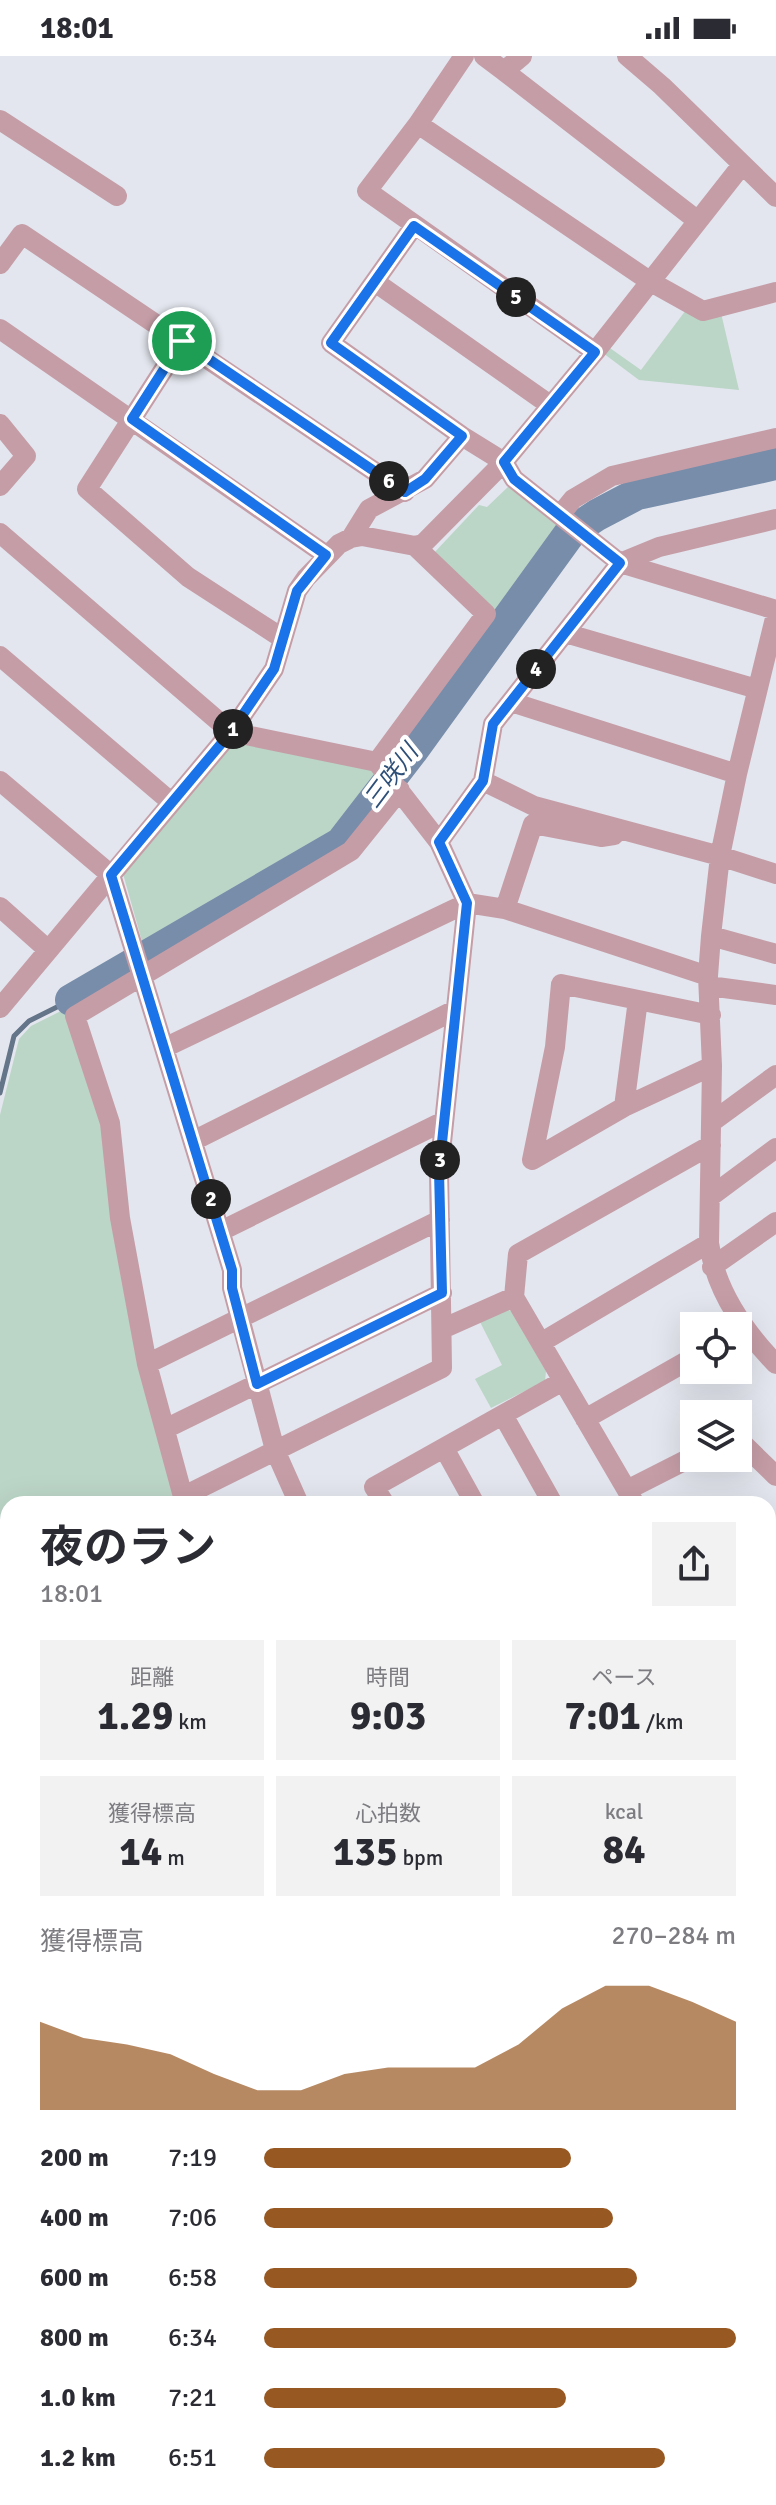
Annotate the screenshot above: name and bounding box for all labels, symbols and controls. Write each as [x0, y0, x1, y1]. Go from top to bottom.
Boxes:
text: 18:01 [40, 10, 114, 47]
pin: 5 [496, 277, 536, 317]
text: 5 [510, 283, 522, 310]
pin [148, 307, 216, 375]
icon: arrive [160, 319, 204, 363]
pin: 6 [369, 461, 409, 501]
text: 6 [383, 467, 395, 494]
pin: 4 [516, 649, 556, 689]
text: 4 [530, 655, 542, 682]
pin: 1 [213, 709, 253, 749]
text: 1 [227, 715, 239, 742]
water label: 三咲川 [357, 736, 426, 814]
pin: 3 [420, 1140, 460, 1180]
text: 3 [434, 1146, 446, 1173]
pin: 2 [191, 1179, 231, 1219]
text: 2 [205, 1185, 217, 1212]
map controls [680, 1312, 752, 1472]
button: locate [680, 1312, 752, 1384]
button: layers [680, 1400, 752, 1472]
text: 夜のラン [40, 1521, 216, 1575]
button: share [652, 1522, 736, 1606]
text: 18:01 [40, 1578, 103, 1610]
text: 距離 [130, 1664, 174, 1691]
text: 時間 [366, 1664, 410, 1691]
text: ペース [592, 1664, 656, 1691]
text: 1.29 [97, 1691, 173, 1741]
text: 9:03 [350, 1691, 426, 1741]
text: 7:01 [564, 1691, 641, 1741]
text: km [173, 1708, 207, 1735]
text: /km [641, 1708, 684, 1735]
text: kcal [605, 1798, 643, 1825]
text: 獲得標高 [108, 1800, 196, 1827]
text: 心拍数 [355, 1800, 421, 1827]
text: 84 [602, 1825, 646, 1875]
text: 14 [119, 1827, 162, 1877]
text: 135 [333, 1827, 398, 1877]
text: m [162, 1844, 185, 1871]
text: bpm [398, 1844, 443, 1871]
text: 270–284 m [612, 1920, 736, 1952]
text: 獲得標高 [40, 1926, 144, 1958]
text: 200 m [40, 2142, 109, 2174]
text: 7:19 [168, 2142, 217, 2174]
text: 400 m [40, 2202, 109, 2234]
text: 7:06 [168, 2202, 217, 2234]
text: 600 m [40, 2262, 109, 2294]
text: 6:58 [168, 2262, 217, 2294]
text: 800 m [40, 2322, 109, 2354]
text: 6:34 [168, 2322, 217, 2354]
text: 1.0 km [40, 2382, 116, 2414]
text: 7:21 [168, 2382, 217, 2414]
text: 1.2 km [40, 2442, 116, 2474]
text: 6:51 [168, 2442, 217, 2474]

